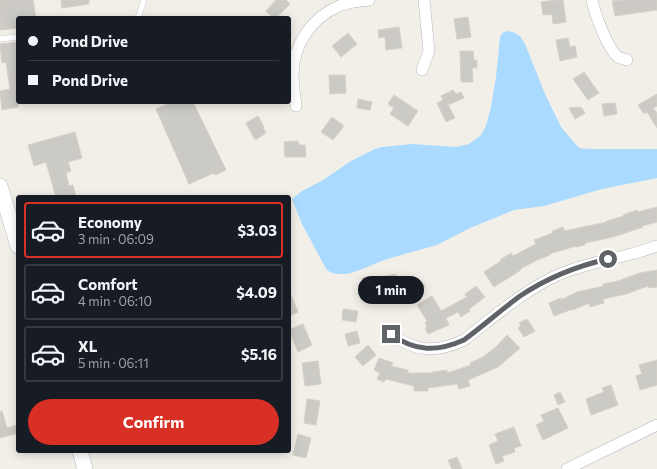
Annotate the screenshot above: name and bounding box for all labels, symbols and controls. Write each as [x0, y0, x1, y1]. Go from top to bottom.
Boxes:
text: Pond Drive [52, 32, 128, 50]
text: Pond Drive [52, 71, 128, 89]
icon: car [30, 212, 66, 248]
text: Economy [78, 213, 142, 231]
text: $3.03 [237, 221, 277, 239]
text: 3 min · 06:09 [78, 231, 154, 247]
route start [599, 250, 617, 268]
icon: car [30, 274, 66, 310]
text: Comfort [78, 275, 138, 293]
callout: 1 min [358, 276, 424, 304]
text: 1 min [376, 282, 406, 298]
text: $4.09 [236, 283, 277, 301]
text: 4 min · 06:10 [78, 293, 152, 309]
route end [382, 325, 400, 343]
icon: car [30, 336, 66, 372]
text: XL [78, 337, 97, 355]
text: $5.16 [241, 345, 277, 363]
text: 5 min · 06:11 [78, 355, 149, 371]
button: Confirm [28, 399, 279, 445]

